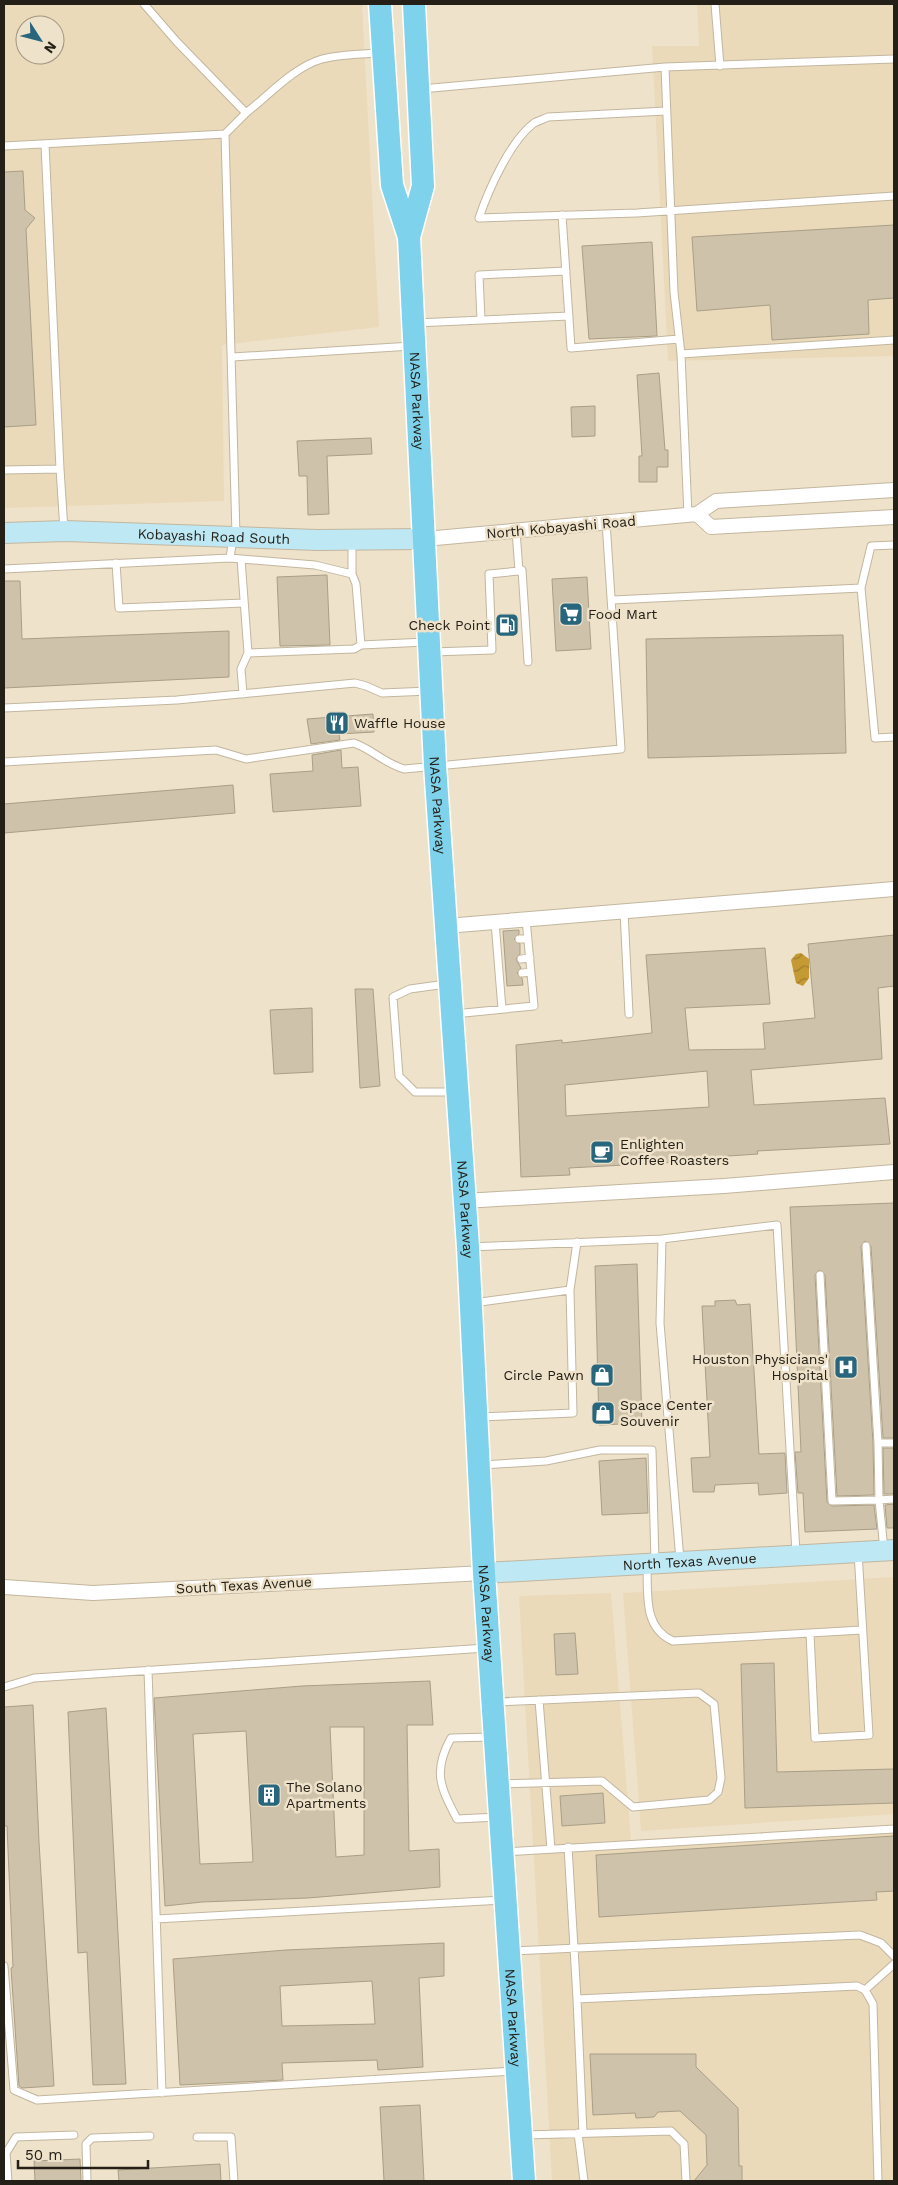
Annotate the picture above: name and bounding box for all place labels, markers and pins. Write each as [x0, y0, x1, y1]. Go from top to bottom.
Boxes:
supermarket icon: Food Mart [558, 601, 584, 627]
place label: Food Mart [588, 606, 657, 622]
fuel station icon: Check Point [494, 612, 520, 638]
place label: Check Point [408, 617, 490, 633]
restaurant icon: Waffle House [324, 710, 350, 736]
place label: Waffle House [354, 715, 446, 731]
place label: Enlighten Coffee Roasters [620, 1136, 729, 1168]
cafe icon: Enlighten Coffee Roasters [589, 1139, 615, 1165]
place label: Houston Physicians' Hospital [692, 1351, 829, 1383]
hospital icon: Houston Physicians' Hospital [833, 1354, 859, 1380]
shop icon: Circle Pawn [589, 1362, 615, 1388]
place label: Circle Pawn [504, 1367, 584, 1383]
place label: Space Center Souvenir [620, 1397, 712, 1429]
shop icon: Space Center Souvenir [590, 1400, 616, 1426]
place label: The Solano Apartments [286, 1779, 366, 1811]
building icon: The Solano Apartments [256, 1782, 282, 1808]

